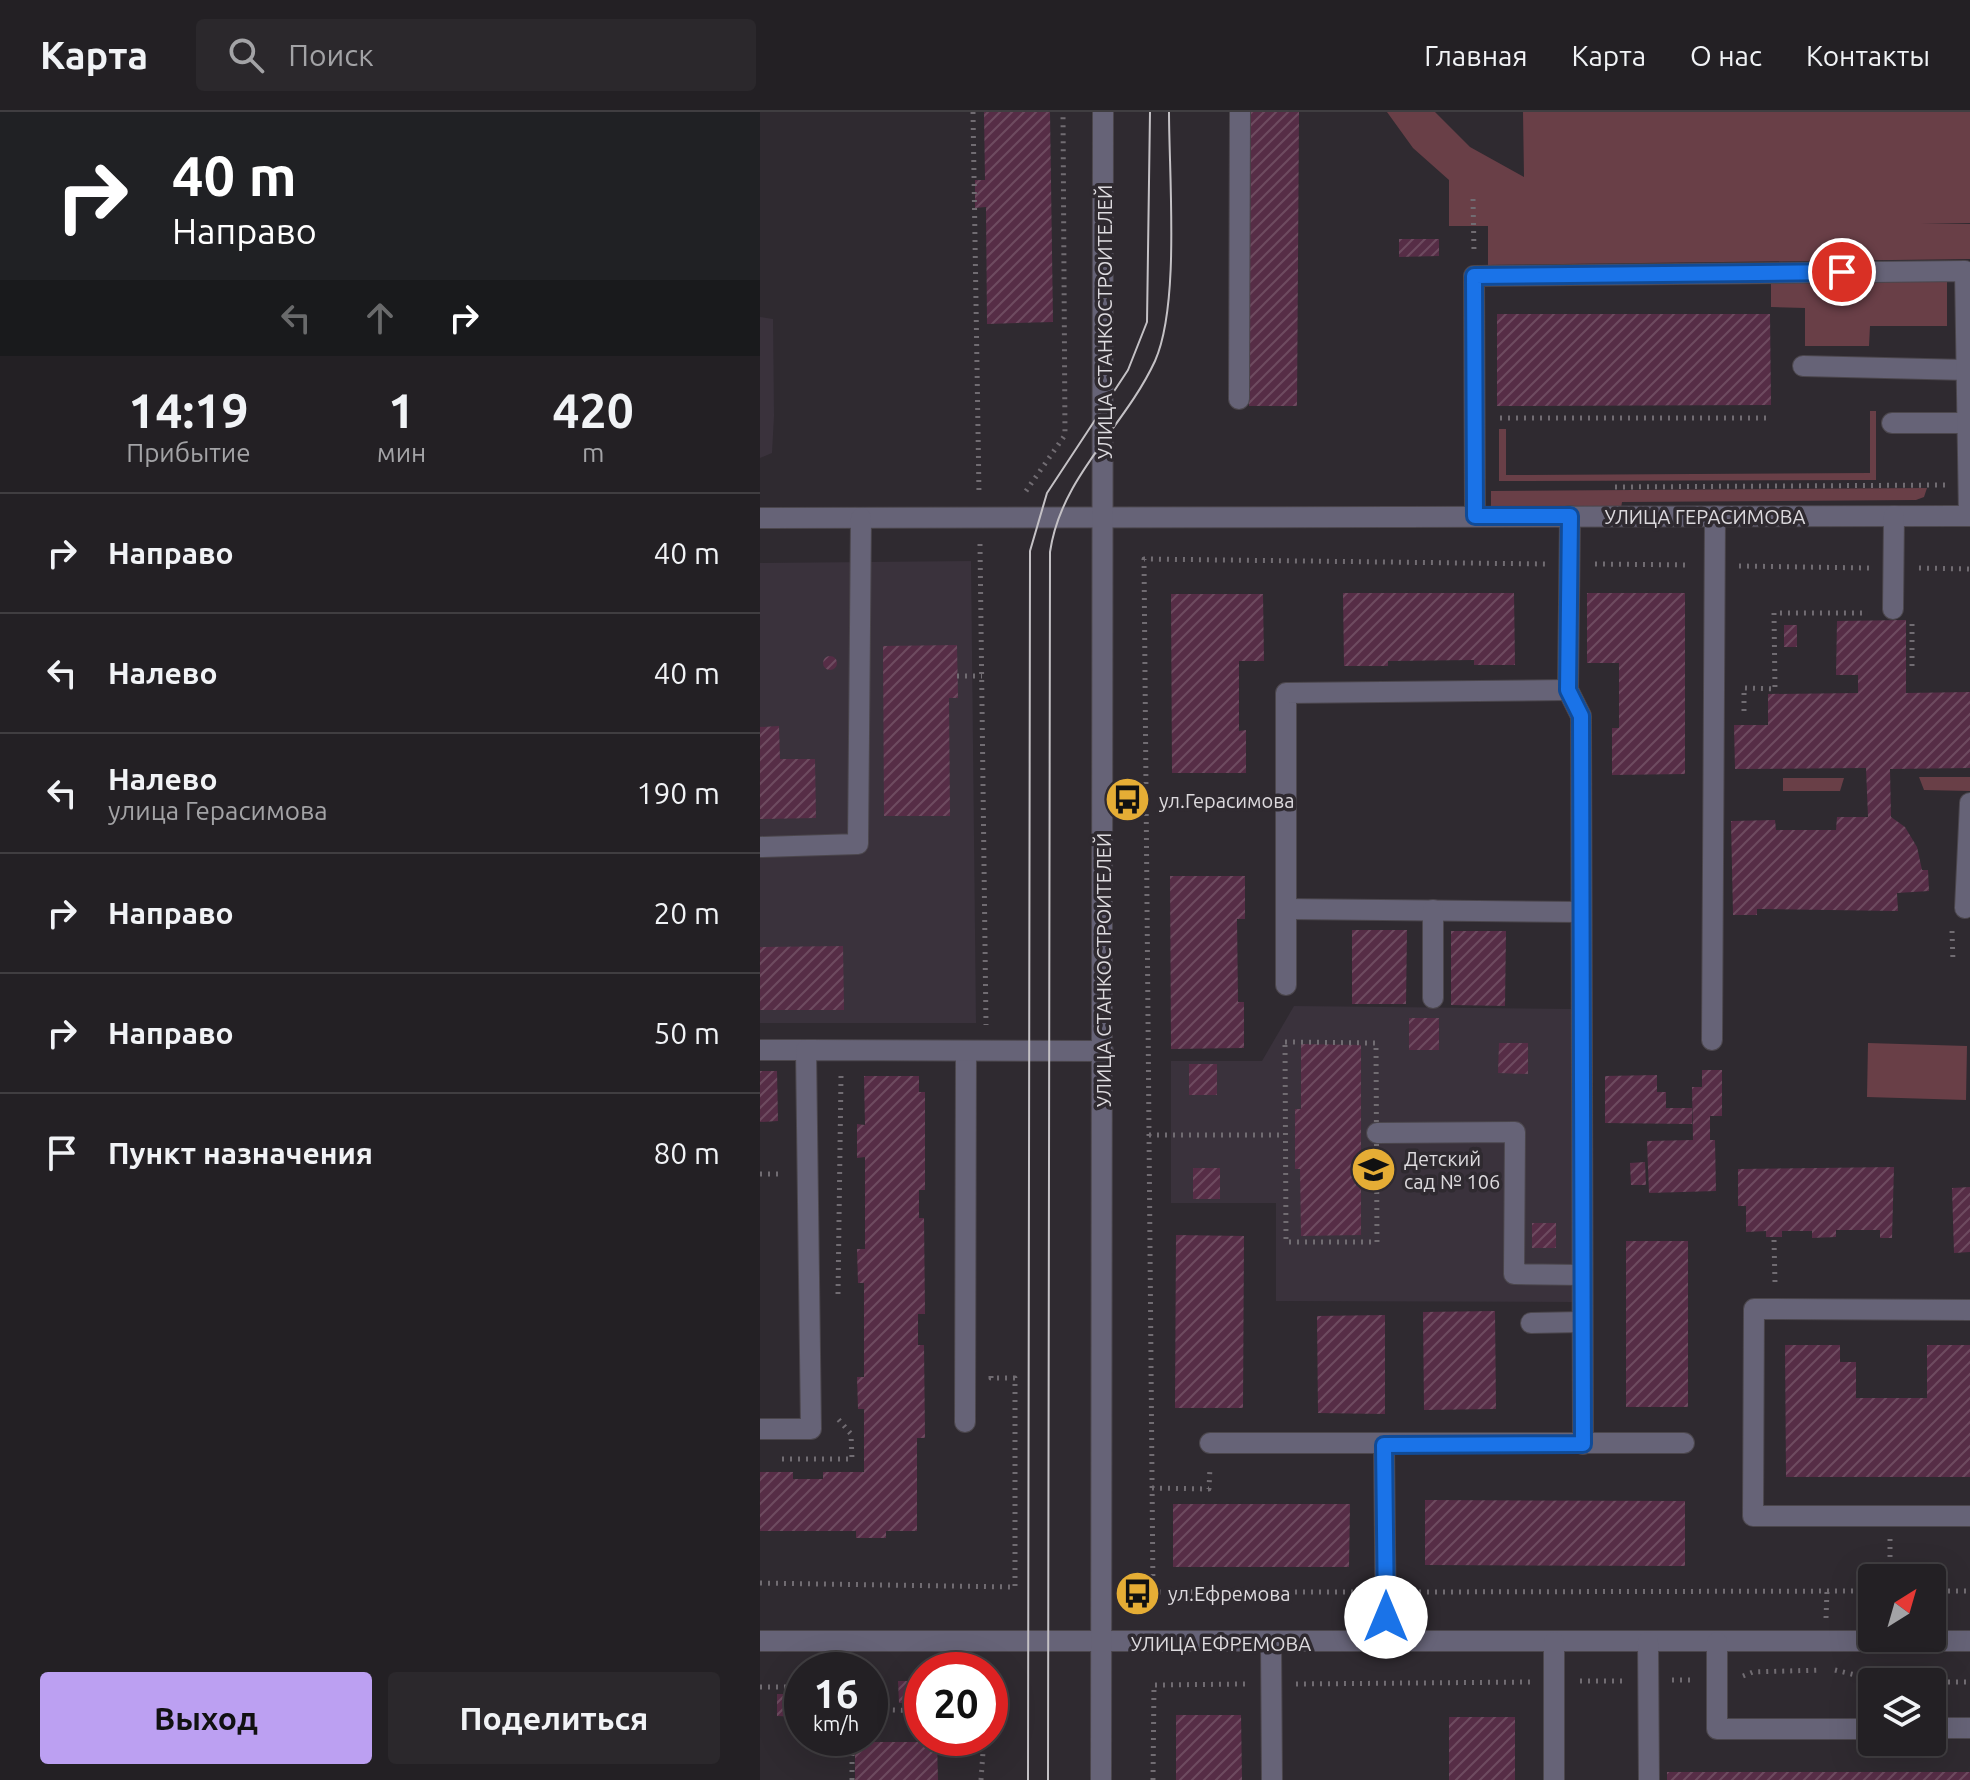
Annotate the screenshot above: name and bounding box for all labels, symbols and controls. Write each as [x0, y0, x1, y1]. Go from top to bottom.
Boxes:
search box [196, 19, 756, 91]
icon: search [224, 33, 268, 77]
text: Карта [40, 34, 148, 76]
text: Поиск [288, 38, 374, 72]
text: Главная [1424, 40, 1527, 71]
text: Карта [1571, 40, 1646, 71]
text: О нас [1690, 40, 1762, 71]
text: Контакты [1806, 40, 1930, 71]
icon: right [40, 144, 144, 248]
text: 40 m [172, 144, 297, 207]
street label: УЛИЦА СТАНКОСТРОИТЕЛЕЙ [1093, 185, 1116, 459]
text: Направо [172, 210, 317, 251]
pin [1808, 238, 1876, 306]
icon: arrive [1820, 250, 1864, 294]
icon: left [274, 296, 318, 340]
icon: ahead [358, 296, 402, 340]
icon: right [442, 296, 486, 340]
text: 14:19 [128, 383, 248, 437]
text: 1 [388, 383, 415, 437]
text: 420 [553, 383, 634, 437]
text: Прибытие [126, 438, 251, 467]
text: мин [377, 438, 426, 467]
text: m [582, 438, 604, 467]
street label: УЛИЦА ГЕРАСИМОВА [1605, 505, 1805, 528]
icon: right [40, 531, 84, 575]
text: Направо [108, 536, 234, 570]
text: 40 m [653, 536, 720, 570]
icon: left [40, 651, 84, 695]
text: Налево [108, 656, 218, 690]
text: 40 m [653, 656, 720, 690]
text: Налево [108, 762, 218, 796]
icon: left [40, 771, 84, 815]
text: 190 m [636, 776, 720, 810]
bus stop icon: ул.Герасимова [1104, 776, 1152, 824]
place label: ул.Герасимова [1159, 789, 1295, 812]
text: улица Герасимова [108, 796, 328, 825]
street label: УЛИЦА СТАНКОСТРОИТЕЛЕЙ [1092, 833, 1115, 1107]
icon: right [40, 891, 84, 935]
text: Направо [108, 896, 234, 930]
text: 20 m [653, 896, 720, 930]
icon: right [40, 1011, 84, 1055]
text: Направо [108, 1016, 234, 1050]
text: 50 m [653, 1016, 720, 1050]
icon: arrive [40, 1131, 84, 1175]
text: Пункт назначения [108, 1136, 373, 1170]
text: 80 m [653, 1136, 720, 1170]
school or university icon: Детский сад № 106 [1349, 1145, 1397, 1193]
place label: Детский сад № 106 [1404, 1147, 1500, 1193]
north arrow [1858, 1564, 1946, 1652]
map controls [1858, 1564, 1946, 1756]
bus stop icon: ул.Ефремова [1113, 1569, 1161, 1617]
position arrow [1344, 1575, 1428, 1659]
place label: ул.Ефремова [1168, 1582, 1290, 1605]
street label: УЛИЦА ЕФРЕМОВА [1131, 1632, 1311, 1655]
speed limit sign: 20 [904, 1652, 1008, 1756]
button: layers [1858, 1668, 1946, 1756]
text: 16 [813, 1671, 859, 1716]
button: Выход [40, 1672, 372, 1764]
button: Поделиться [388, 1672, 720, 1764]
text: km/h [813, 1712, 859, 1735]

